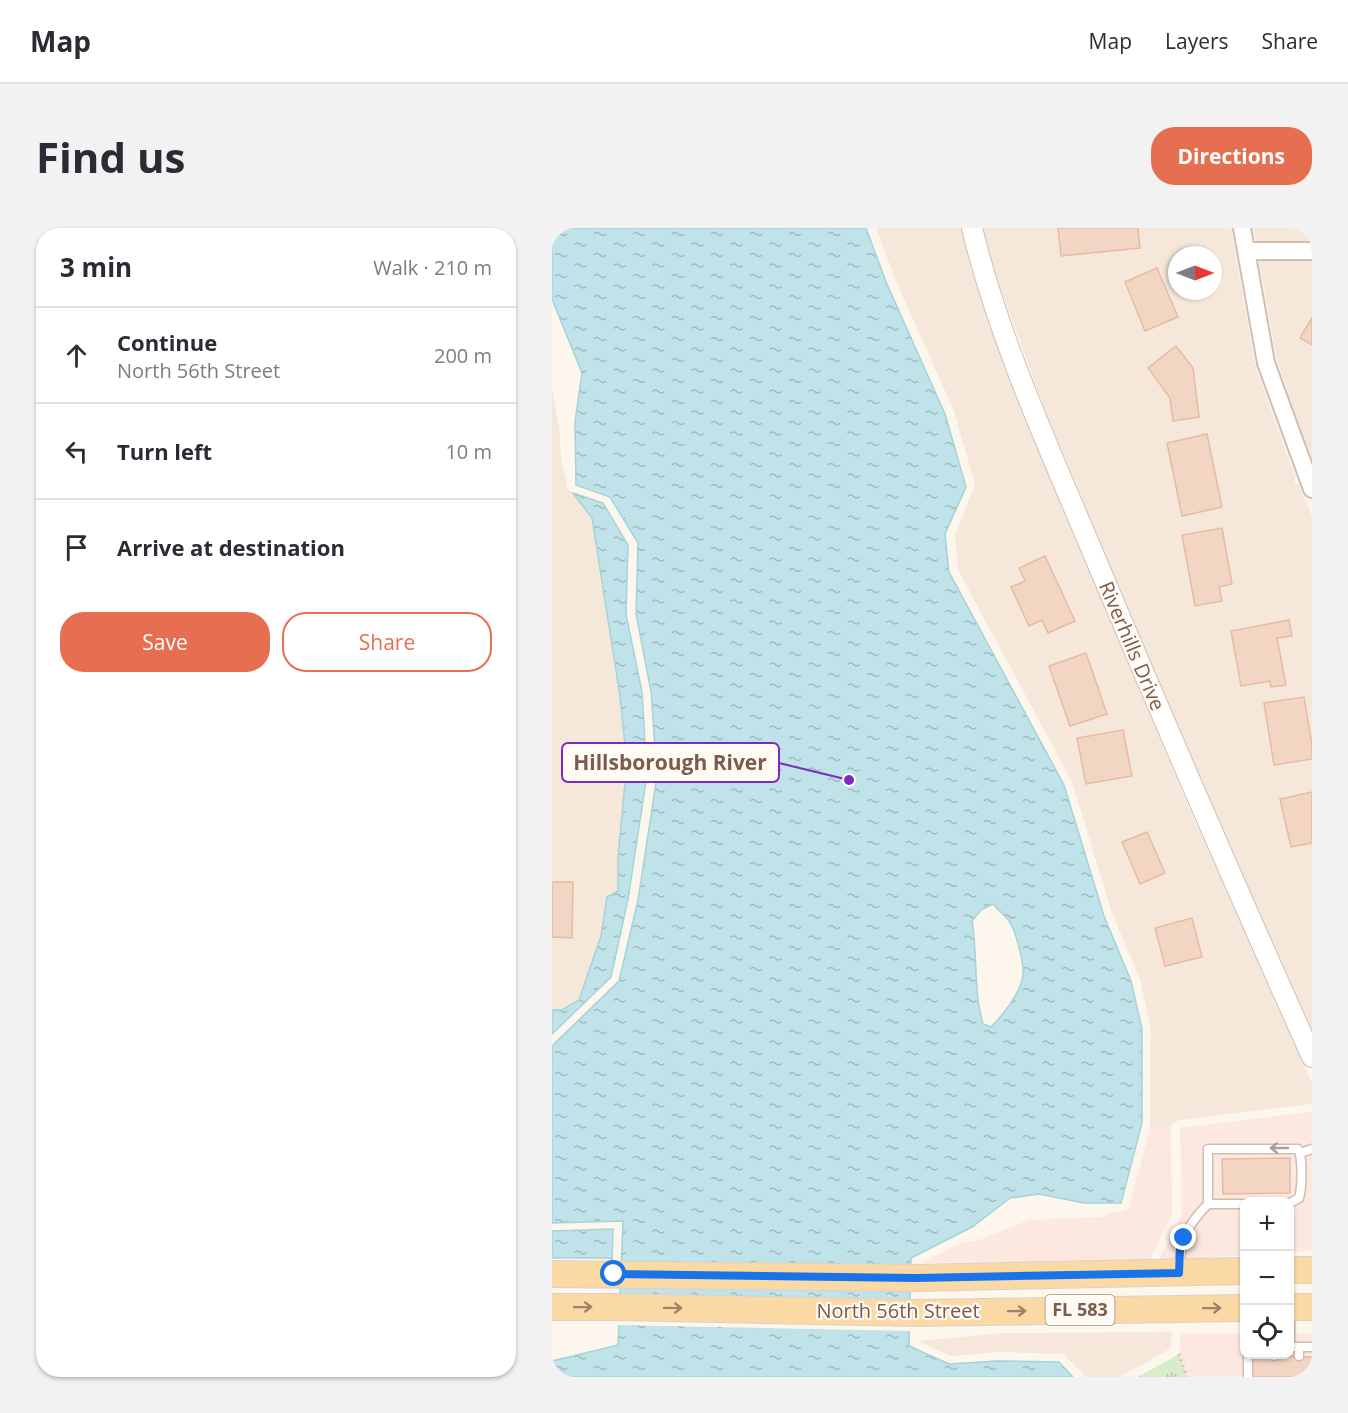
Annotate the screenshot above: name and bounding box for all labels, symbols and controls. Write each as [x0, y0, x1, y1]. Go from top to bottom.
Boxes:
text: Map [30, 22, 91, 60]
text: Map [1089, 27, 1132, 55]
text: Layers [1165, 27, 1229, 55]
text: Share [1262, 27, 1318, 55]
button: Directions [1151, 127, 1312, 185]
text: Find us [36, 128, 185, 185]
north arrow [1168, 246, 1222, 300]
text: 3 min [60, 249, 132, 285]
text: Walk · 210 m [373, 254, 492, 281]
text: Continue [117, 327, 217, 357]
icon: ahead [60, 339, 93, 372]
text: 200 m [434, 342, 492, 369]
text: North 56th Street [117, 357, 280, 384]
icon: left [60, 435, 93, 468]
text: Turn left [117, 436, 212, 466]
text: 10 m [445, 438, 492, 465]
icon: arrive [60, 531, 93, 564]
text: Arrive at destination [117, 532, 345, 562]
street label: Riverhills Drive [1093, 577, 1172, 715]
button: Save [60, 612, 270, 672]
button: Share [282, 612, 492, 672]
callout: Hillsborough River [562, 743, 779, 782]
text: Hillsborough River [573, 748, 767, 776]
one-way arrow [1270, 1142, 1290, 1154]
map controls [1240, 1197, 1294, 1359]
button: + [1240, 1197, 1294, 1251]
route end [1170, 1224, 1196, 1250]
button: − [1240, 1251, 1294, 1305]
route start [600, 1260, 626, 1286]
road number: FL 583 [1046, 1295, 1114, 1325]
street label: North 56th Street [816, 1297, 980, 1324]
one-way arrow [573, 1301, 593, 1313]
one-way arrow [663, 1302, 683, 1314]
one-way arrow [1201, 1303, 1221, 1314]
button: locate [1240, 1305, 1294, 1359]
one-way arrow [1006, 1306, 1026, 1317]

